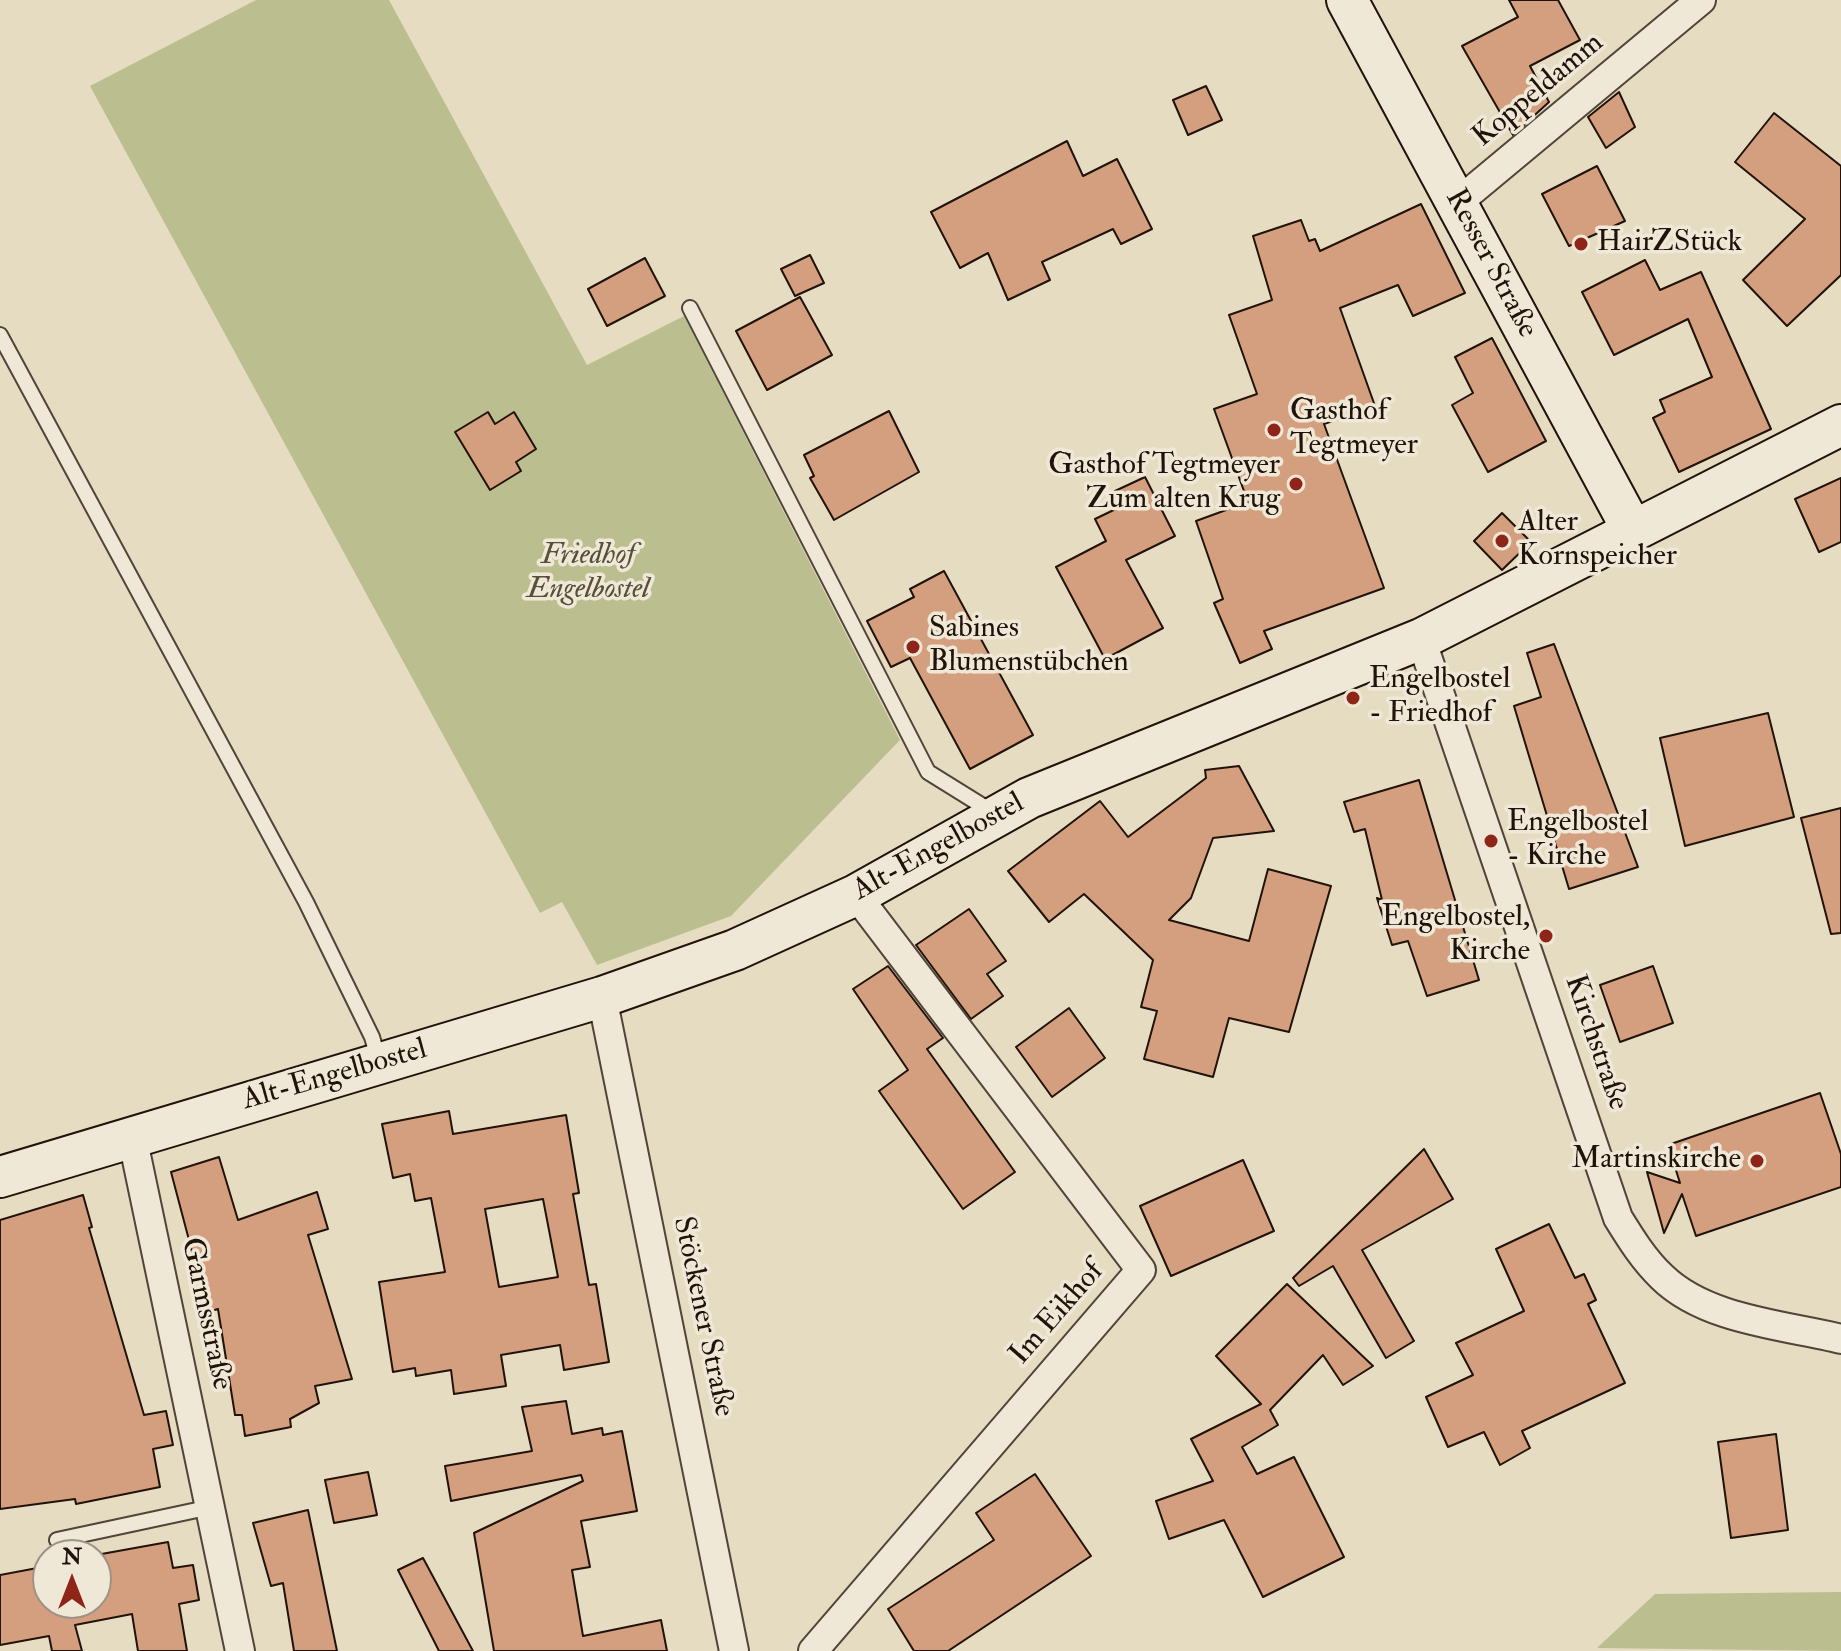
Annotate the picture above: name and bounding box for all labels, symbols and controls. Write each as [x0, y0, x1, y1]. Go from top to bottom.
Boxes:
street label: Koppeldamm [1467, 26, 1611, 156]
street label: Resser Straße [1436, 184, 1544, 344]
place label: HairZStück [1597, 226, 1742, 262]
marker: HairZStück [1572, 235, 1590, 253]
place label: Gasthof Tegtmeyer [1290, 395, 1418, 466]
marker: Gasthof Tegtmeyer [1265, 421, 1283, 439]
place label: Gasthof Tegtmeyer Zum alten Krug [1048, 449, 1280, 520]
marker: Gasthof Tegtmeyer Zum alten Krug [1287, 475, 1305, 493]
place label: Alter Kornspeicher [1518, 506, 1677, 576]
marker: Alter Kornspeicher [1493, 532, 1511, 550]
park label: Friedhof Engelbostel [527, 539, 649, 610]
place label: Sabines Blumenstübchen [929, 612, 1129, 682]
marker: Sabines Blumenstübchen [904, 638, 922, 656]
place label: Engelbostel - Friedhof [1369, 663, 1510, 734]
marker: Engelbostel - Friedhof [1344, 689, 1362, 707]
street label: Alt-Engelbostel [847, 786, 1031, 910]
place label: Engelbostel - Kirche [1507, 806, 1648, 876]
marker: Engelbostel - Kirche [1482, 832, 1500, 850]
place label: Engelbostel, Kirche [1382, 901, 1530, 972]
marker: Engelbostel, Kirche [1537, 927, 1555, 945]
street label: Kirchstraße [1555, 971, 1635, 1115]
street label: Alt-Engelbostel [239, 1032, 431, 1120]
place label: Martinskirche [1571, 1143, 1741, 1179]
marker: Martinskirche [1748, 1152, 1766, 1170]
street label: Stöckener Straße [663, 1214, 741, 1420]
street label: Garmsstraße [171, 1235, 239, 1393]
street label: Im Eikhof [1003, 1255, 1113, 1373]
north arrow [32, 1539, 112, 1619]
text: N [62, 1543, 82, 1571]

